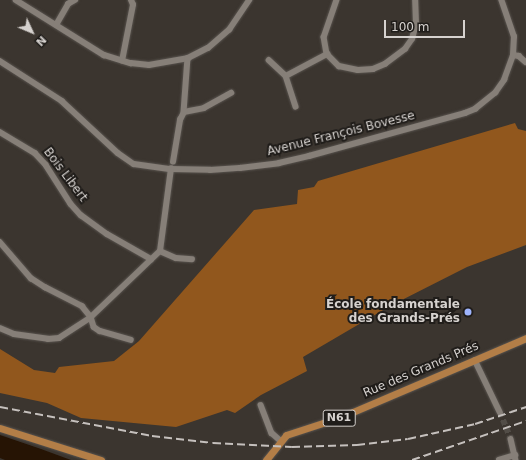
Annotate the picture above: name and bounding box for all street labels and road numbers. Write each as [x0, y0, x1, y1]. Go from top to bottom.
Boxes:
street label: Avenue François Bovesse [266, 109, 416, 159]
street label: Bois Libert [40, 145, 90, 205]
street label: Rue des Grands Prés [361, 339, 481, 401]
road number: N61 [322, 409, 356, 427]

